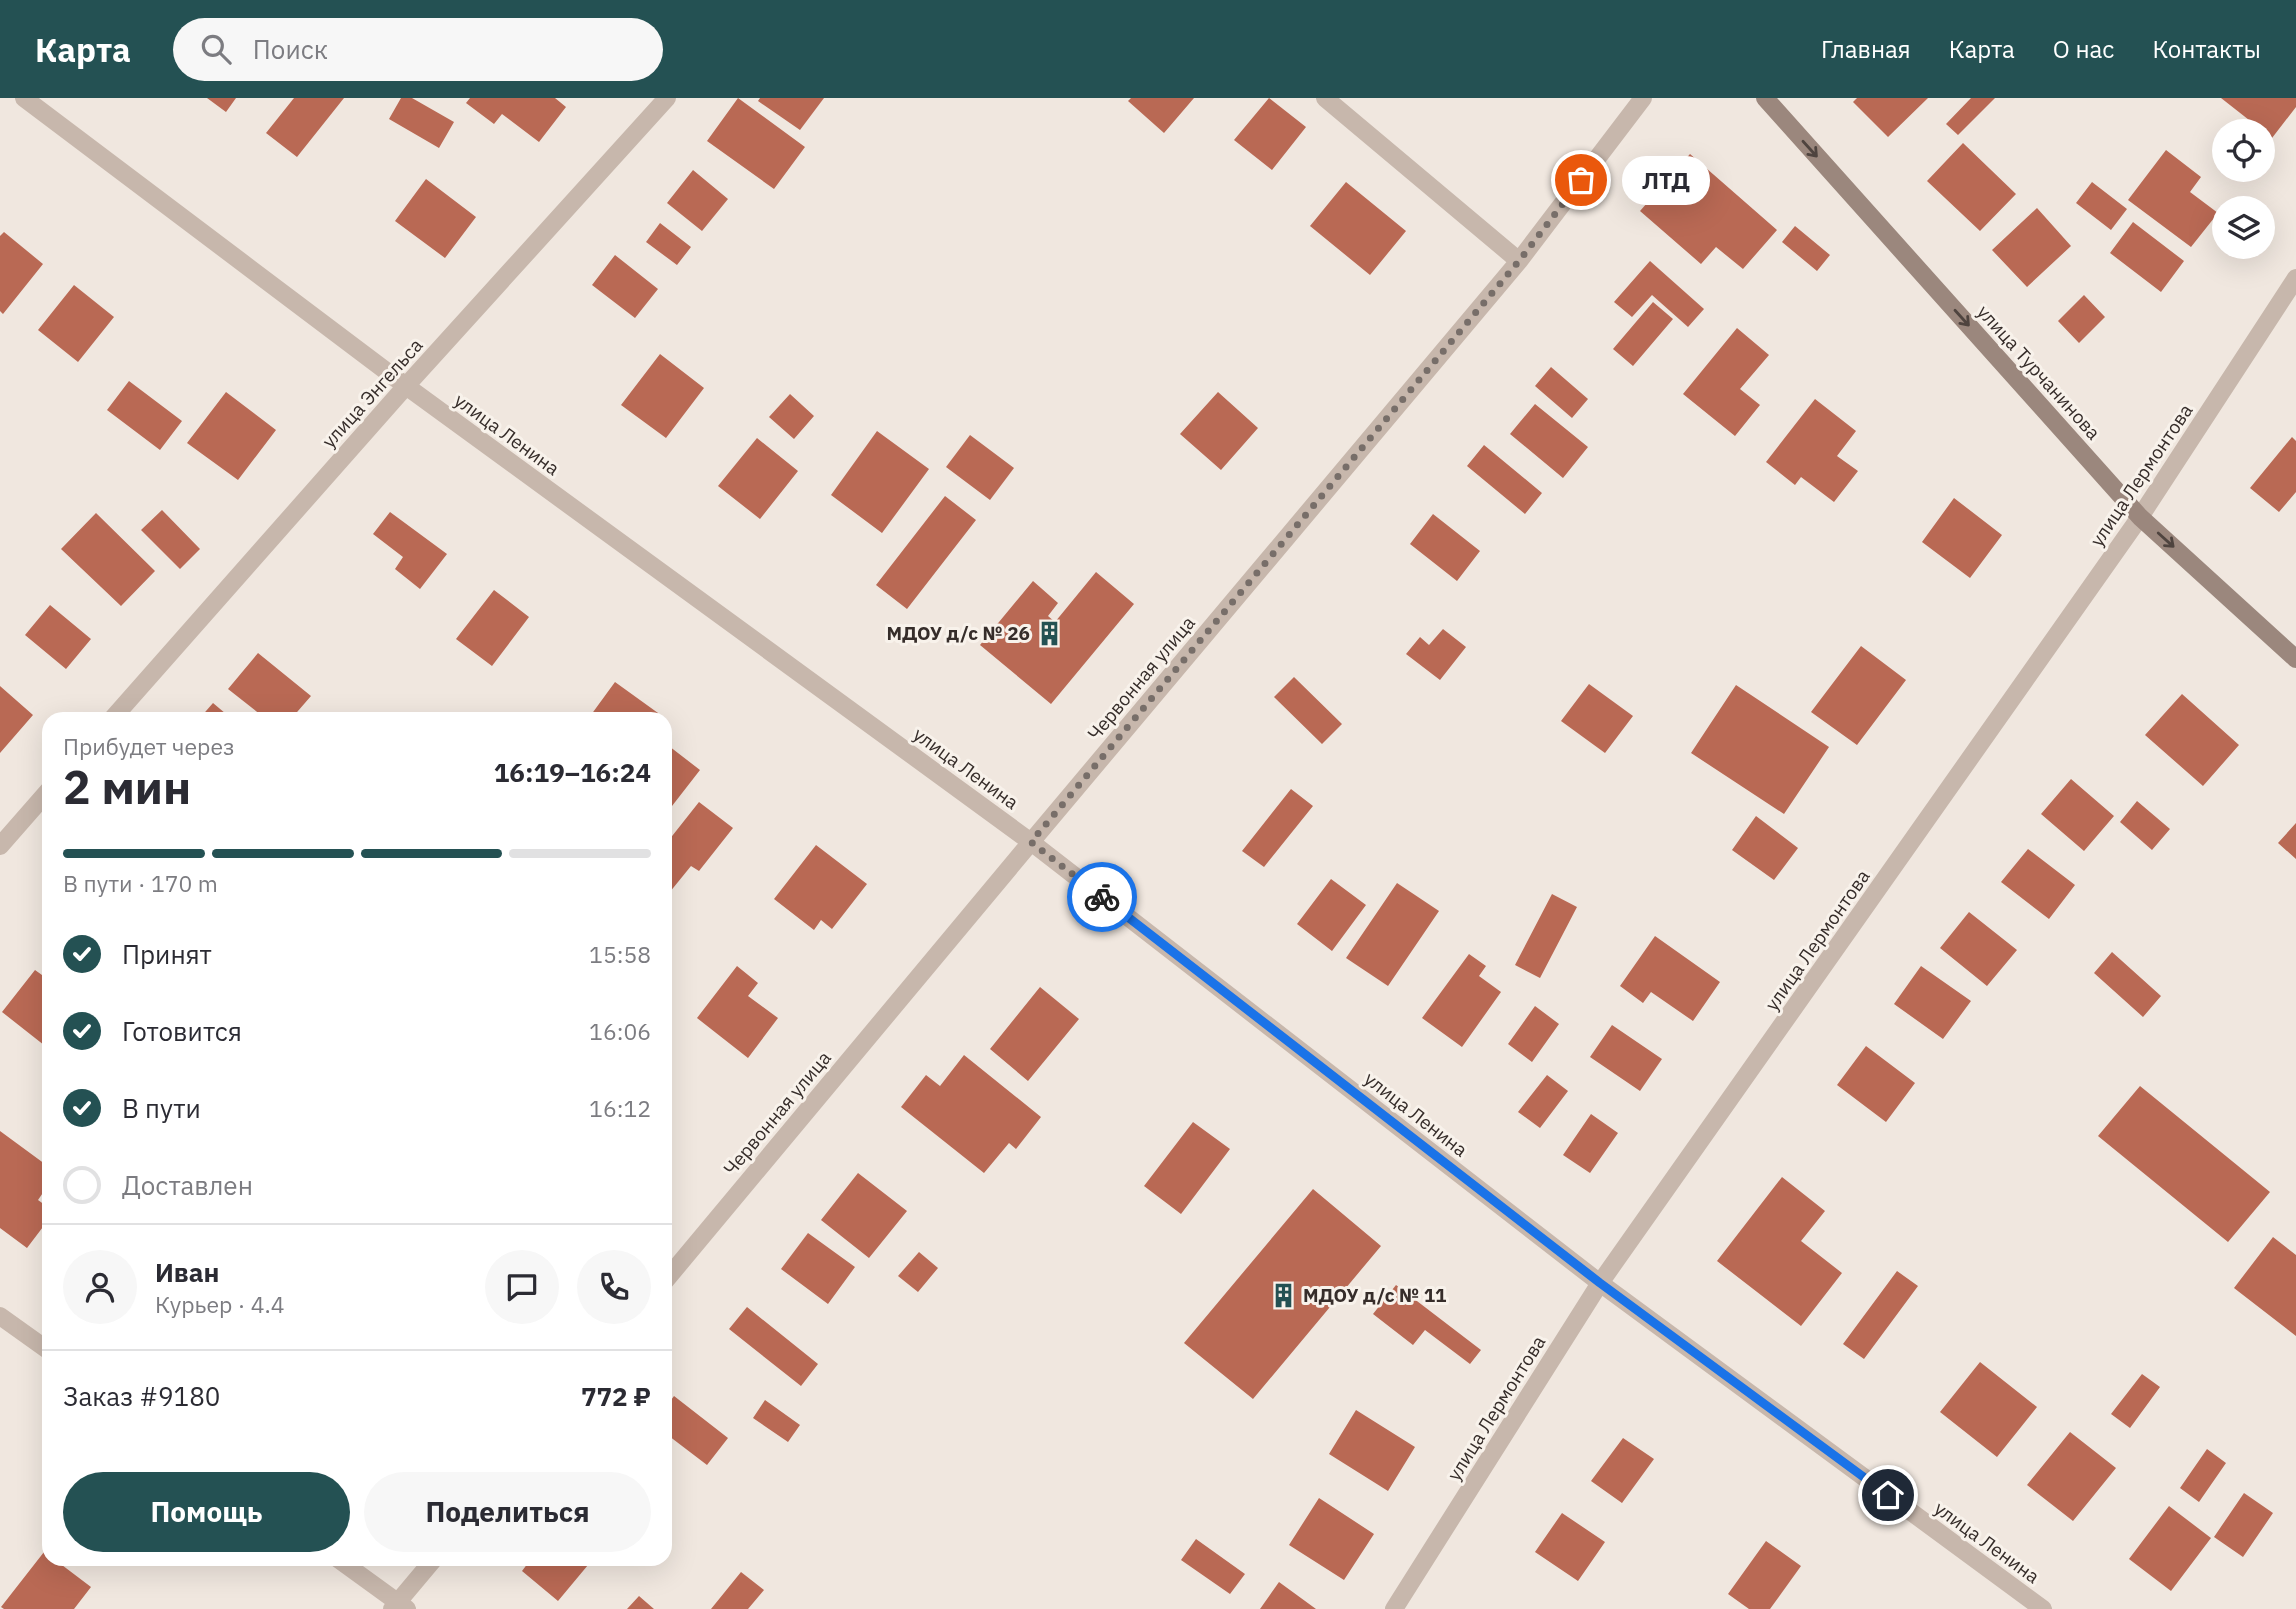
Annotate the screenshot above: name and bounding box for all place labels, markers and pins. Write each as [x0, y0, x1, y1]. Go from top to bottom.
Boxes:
pin [1551, 150, 1611, 210]
callout: ЛТД [1623, 155, 1710, 204]
building icon: МДОУ д/с № 26 [1036, 619, 1064, 647]
place label: МДОУ д/с № 26 [887, 621, 1030, 645]
building icon: МДОУ д/с № 11 [1269, 1281, 1297, 1309]
place label: МДОУ д/с № 11 [1303, 1283, 1447, 1307]
pin [1858, 1465, 1918, 1525]

